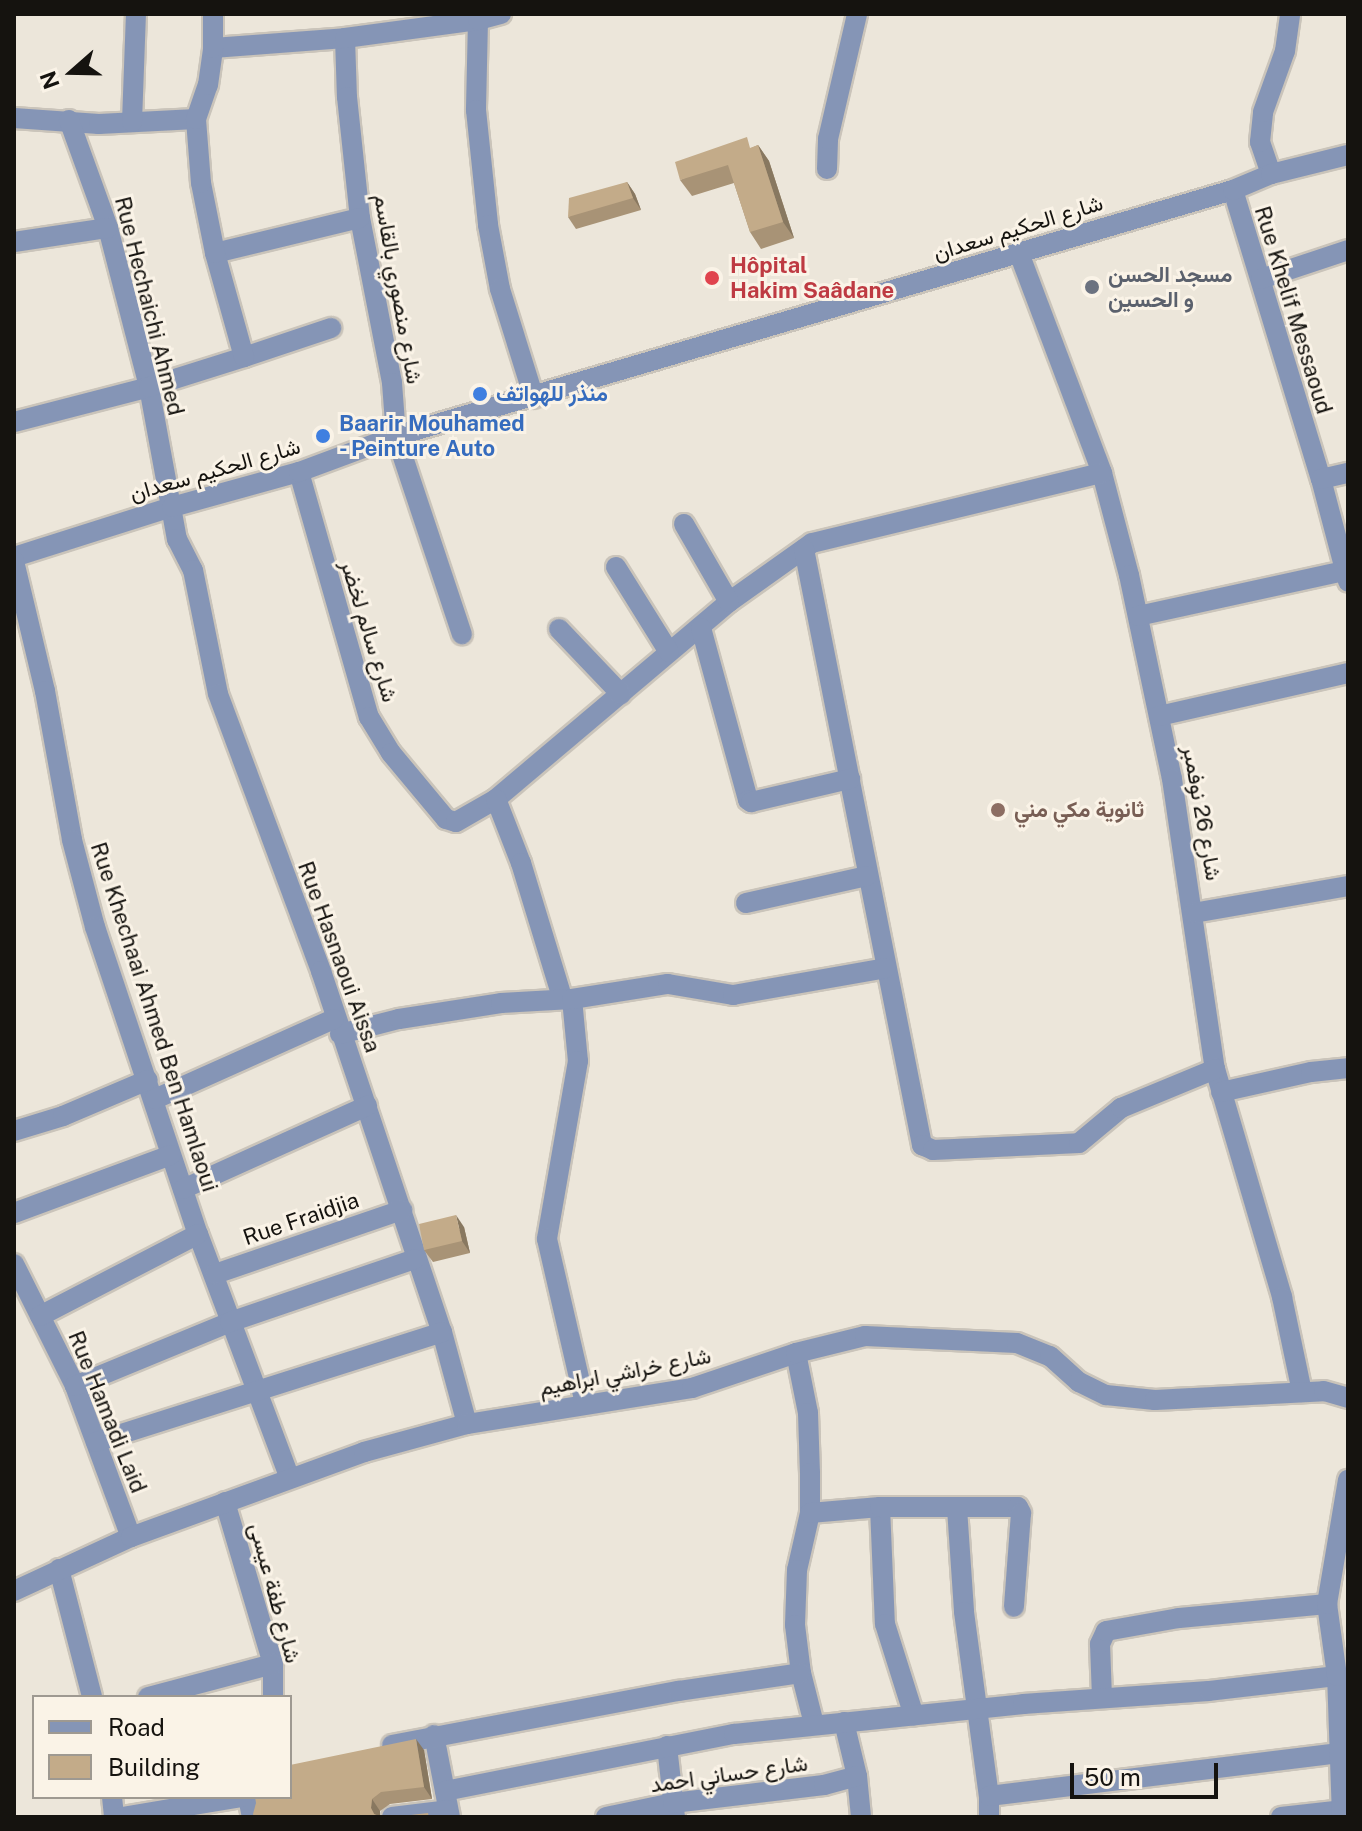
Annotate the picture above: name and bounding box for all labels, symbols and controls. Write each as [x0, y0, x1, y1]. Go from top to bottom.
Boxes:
north arrow [32, 32, 112, 112]
text: N [34, 68, 65, 93]
street label: شارع الحكيم سعدان [930, 190, 1106, 266]
street label: شارع منصوري بالقاسم [368, 192, 428, 386]
street label: Rue Hechaichi Ahmed [109, 194, 189, 418]
street label: Rue Khelif Messaoud [1249, 203, 1337, 417]
place label: Hôpital Hakim Saâdane [730, 252, 894, 304]
place label: مسجد الحسن و الحسين [1108, 261, 1232, 312]
marker: Hôpital Hakim Saâdane [701, 267, 723, 289]
marker: مسجد الحسن و الحسين [1083, 278, 1101, 296]
place label: منذر للهواتف [496, 381, 608, 407]
marker: منذر للهواتف [471, 385, 489, 403]
place label: Baarir Mouhamed - Peinture Auto [339, 410, 525, 462]
marker: Baarir Mouhamed - Peinture Auto [314, 427, 332, 445]
street label: شارع الحكيم سعدان [127, 433, 303, 507]
street label: شارع سالم لخضر [335, 557, 403, 705]
street label: شارع 26 نوفمبر [1177, 743, 1227, 883]
place label: ثانوية مكي مني [1014, 797, 1144, 823]
marker: ثانوية مكي مني [989, 801, 1007, 819]
street label: Rue Khechaai Ahmed Ben Hamlaoui [85, 839, 223, 1195]
street label: Rue Hasnaoui Aissa [292, 858, 386, 1056]
street label: Rue Fraidjia [240, 1187, 362, 1251]
street label: Rue Hamadi Laid [62, 1327, 152, 1497]
street label: شارع خراشي ابراهيم [537, 1342, 713, 1402]
street label: شارع طفة عيسى [244, 1520, 306, 1666]
legend [32, 1695, 292, 1799]
text: Road [108, 1713, 165, 1741]
scale bar [1074, 1747, 1222, 1797]
street label: شارع حساني احمد [649, 1750, 809, 1798]
text: Building [108, 1753, 200, 1781]
text: 50 m [1084, 1763, 1141, 1791]

